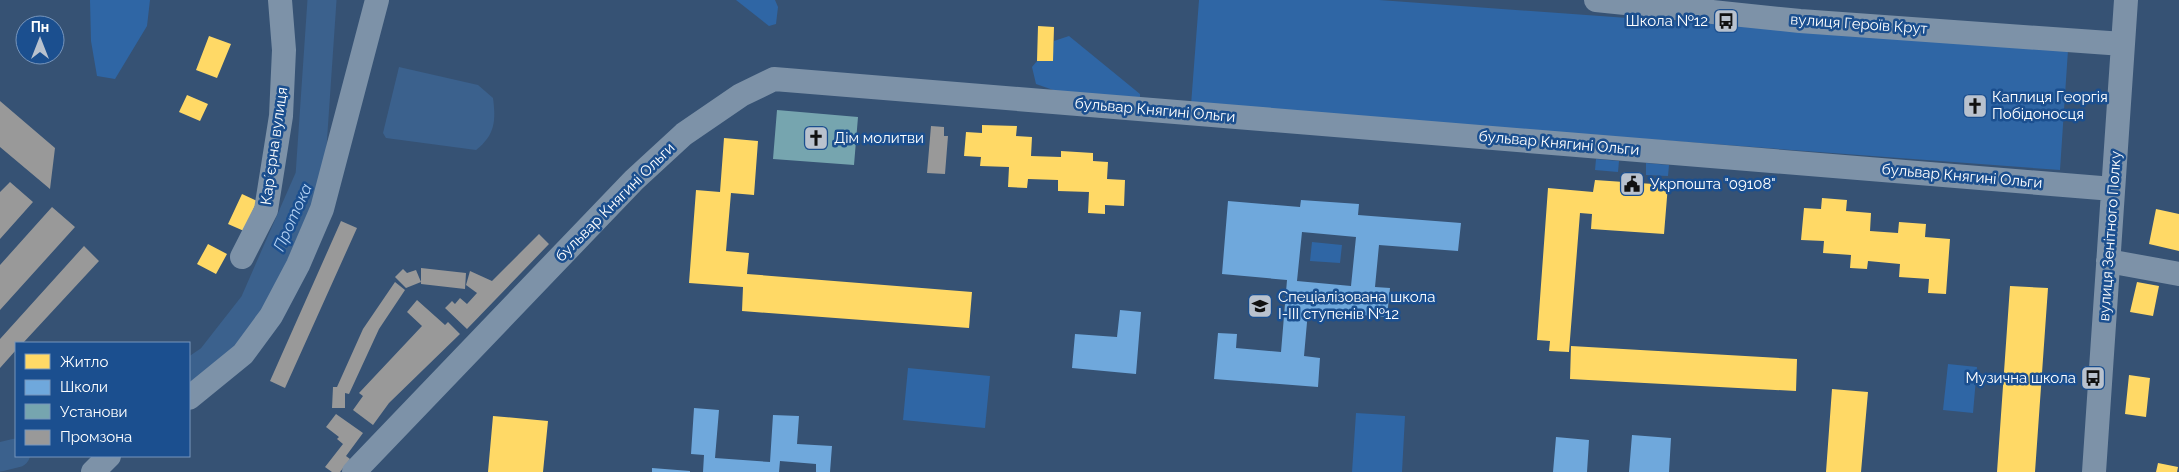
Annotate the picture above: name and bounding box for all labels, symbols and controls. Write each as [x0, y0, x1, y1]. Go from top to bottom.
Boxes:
bus stop icon: Школа №12 [1713, 8, 1739, 34]
street label: вулиця Героїв Крут [1790, 10, 1928, 38]
place label: Школа №12 [1626, 12, 1708, 30]
north arrow [15, 15, 65, 65]
text: Пн [31, 19, 49, 35]
street label: Карʼєрна вулиця [257, 86, 291, 206]
place label: Каплиця Георгія Побідоносця [1992, 88, 2108, 123]
church icon: Каплиця Георгія Побідоносця [1962, 93, 1988, 119]
street label: бульвар Княгині Ольги [1074, 94, 1236, 126]
church icon: Дім молитви [803, 125, 829, 151]
street label: бульвар Княгині Ольги [1478, 127, 1640, 159]
place label: Дім молитви [834, 129, 924, 147]
street label: бульвар Княгині Ольги [552, 139, 678, 265]
street label: вулиця Зенітного Полку [2095, 150, 2125, 322]
street label: бульвар Княгині Ольги [1881, 160, 2043, 192]
public building icon: Укрпошта "09108" [1619, 171, 1645, 197]
place label: Укрпошта "09108" [1650, 175, 1776, 193]
water label: Протока [269, 180, 316, 254]
place label: Спеціалізована школа І-ІІІ ступенів №12 [1278, 288, 1435, 323]
school or university icon: Спеціалізована школа І-ІІІ ступенів №12 [1247, 293, 1273, 319]
legend [15, 342, 190, 457]
text: Житло [60, 353, 108, 371]
bus stop icon: Музична школа [2080, 365, 2106, 391]
place label: Музична школа [1965, 369, 2076, 387]
text: Школи [60, 378, 108, 396]
text: Установи [60, 403, 127, 421]
text: Промзона [60, 428, 132, 446]

